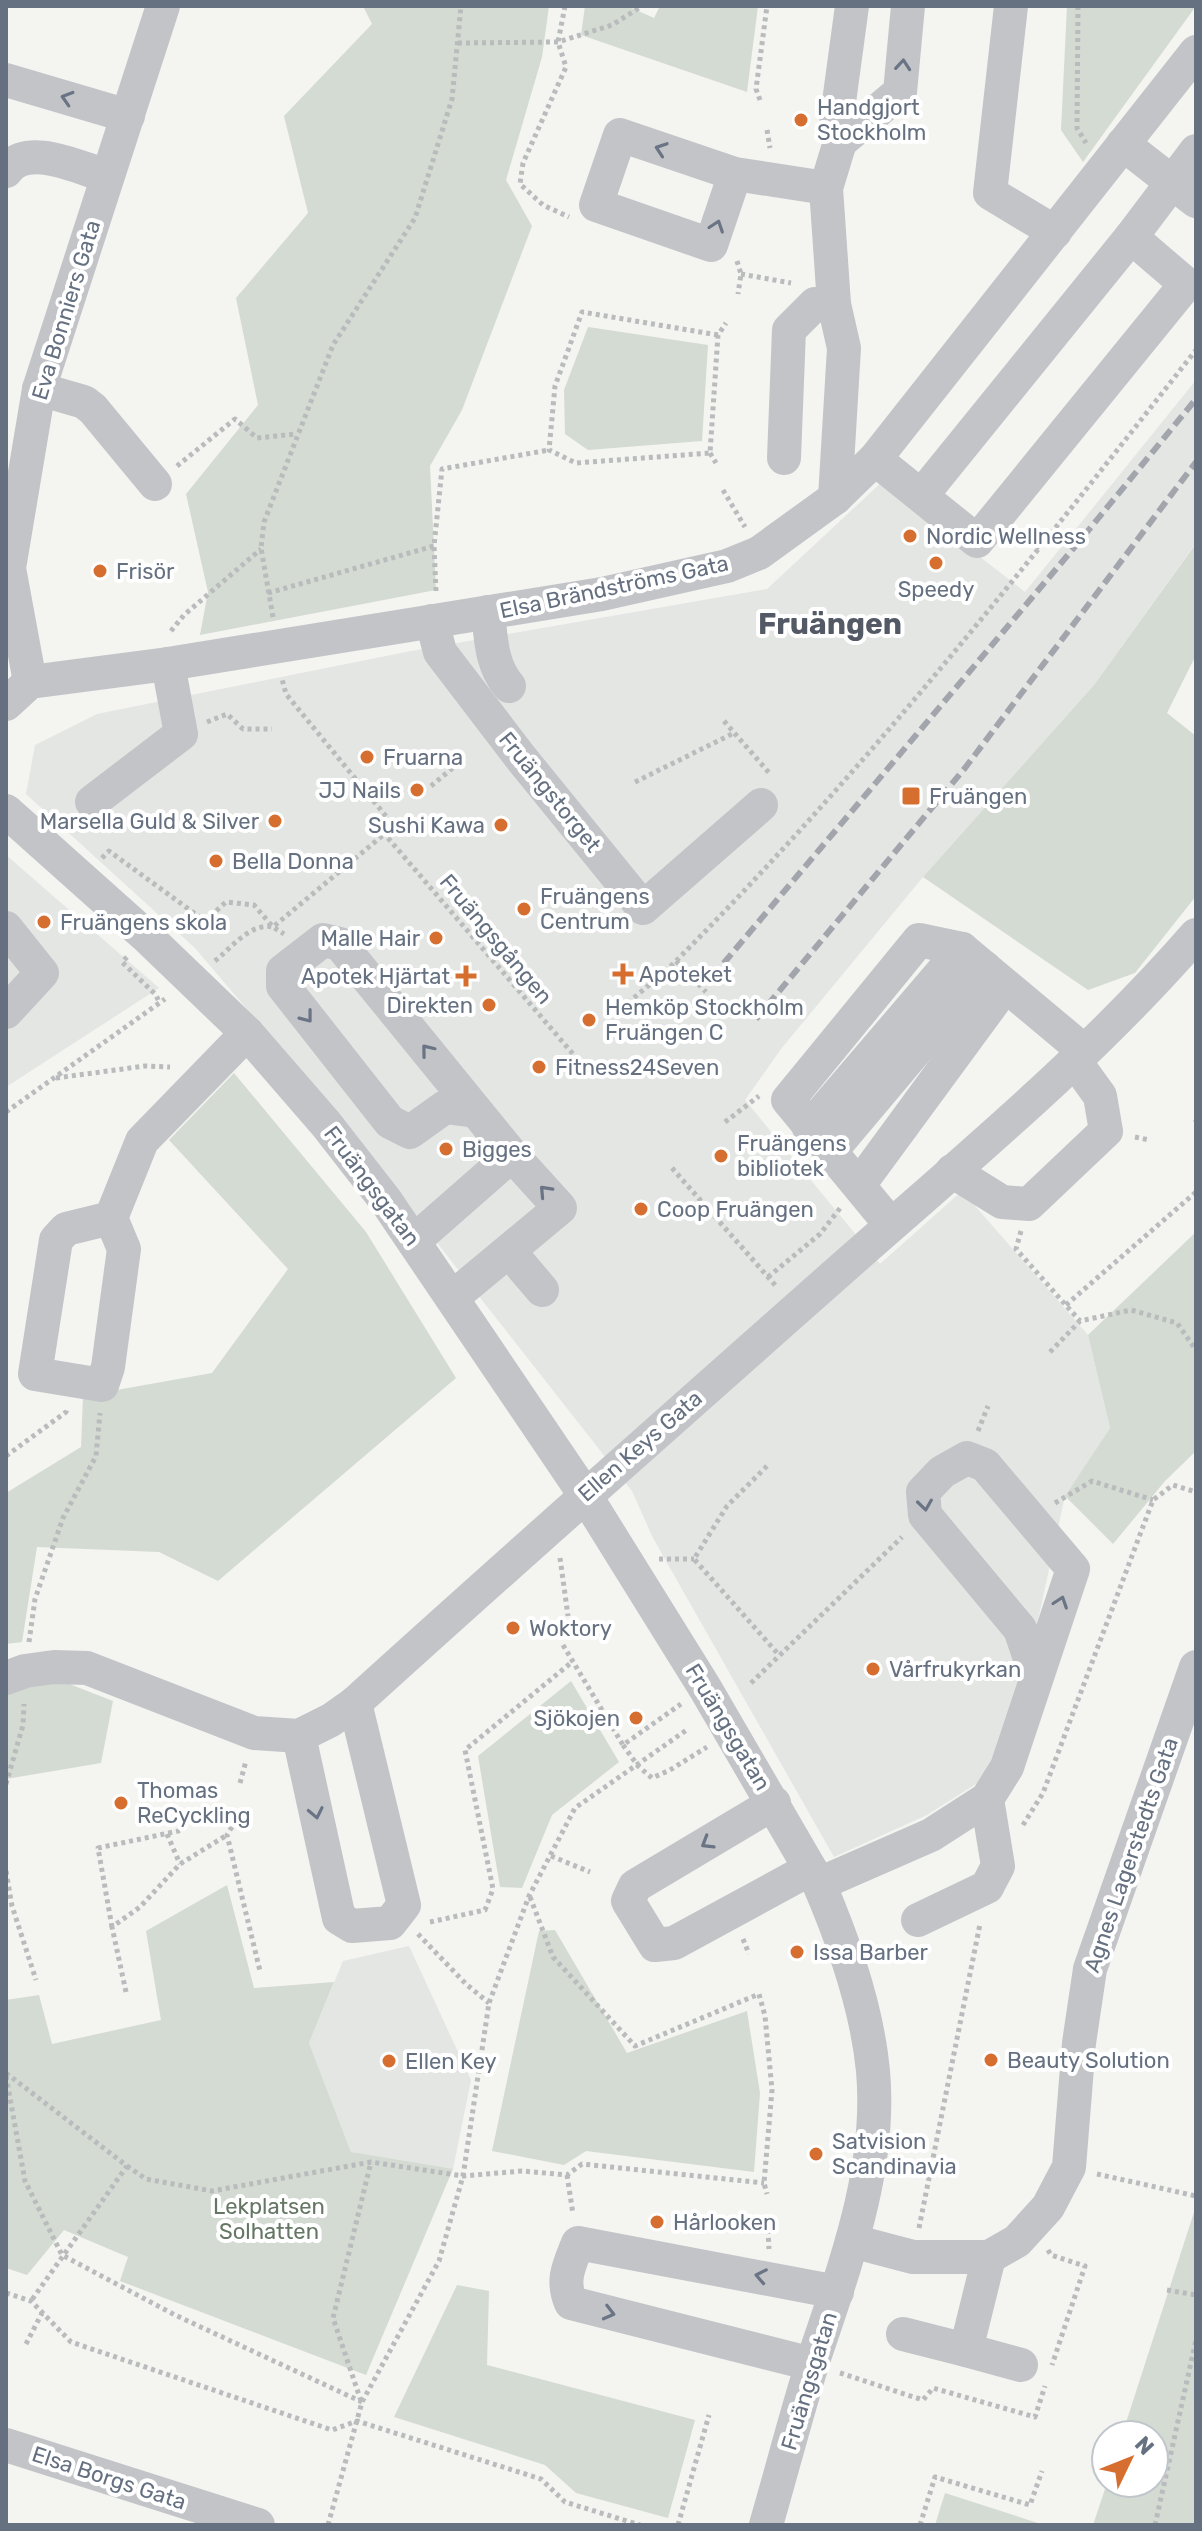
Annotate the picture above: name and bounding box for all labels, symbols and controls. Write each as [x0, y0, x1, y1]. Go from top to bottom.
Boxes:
one-way arrow [894, 58, 911, 71]
one-way arrow [61, 91, 74, 107]
place label: Handgjort Stockholm [817, 94, 926, 146]
marker: Handgjort Stockholm [792, 111, 810, 129]
one-way arrow [655, 142, 669, 158]
street label: Eva Bonniers Gata [26, 217, 106, 403]
one-way arrow [708, 220, 724, 234]
place label: Nordic Wellness [926, 523, 1086, 550]
marker: Nordic Wellness [901, 527, 919, 545]
street label: Elsa Brändströms Gata [497, 550, 731, 624]
marker: Speedy [927, 554, 945, 572]
place label: Frisör [116, 558, 175, 585]
marker: Frisör [91, 562, 109, 580]
place label: Speedy [898, 576, 974, 603]
district label: Fruängen [758, 606, 902, 642]
street label: Fruängstorget [493, 726, 607, 858]
place label: Fruarna [383, 744, 463, 771]
marker: Fruarna [358, 748, 376, 766]
place label: JJ Nails [318, 777, 401, 804]
marker: JJ Nails [408, 781, 426, 799]
place label: Fruängen [929, 783, 1027, 810]
marker: Fruängen [900, 785, 922, 807]
place label: Marsella Guld & Silver [40, 808, 260, 835]
marker: Marsella Guld & Silver [266, 812, 284, 830]
place label: Sushi Kawa [368, 812, 485, 839]
marker: Sushi Kawa [492, 816, 510, 834]
place label: Bella Donna [232, 848, 354, 875]
marker: Bella Donna [207, 852, 225, 870]
street label: Fruängsgången [434, 869, 558, 1009]
place label: Fruängens Centrum [540, 883, 650, 935]
marker: Fruängens Centrum [515, 900, 533, 918]
place label: Fruängens skola [60, 909, 227, 936]
marker: Fruängens skola [35, 913, 53, 931]
place label: Malle Hair [320, 925, 421, 952]
marker: Malle Hair [427, 929, 445, 947]
place label: Apoteket [639, 961, 732, 988]
place label: Apotek Hjärtat [301, 963, 450, 990]
marker: Apoteket [614, 965, 632, 983]
marker: Apotek Hjärtat [457, 967, 475, 985]
place label: Direkten [386, 992, 473, 1019]
place label: Hemköp Stockholm Fruängen C [605, 994, 804, 1046]
marker: Direkten [480, 996, 498, 1014]
one-way arrow [297, 1008, 312, 1022]
marker: Hemköp Stockholm Fruängen C [580, 1011, 598, 1029]
one-way arrow [422, 1045, 436, 1060]
place label: Fitness24Seven [555, 1054, 719, 1081]
marker: Fitness24Seven [530, 1058, 548, 1076]
street label: Fruängsgatan [318, 1121, 426, 1251]
place label: Fruängens bibliotek [737, 1130, 847, 1182]
place label: Bigges [462, 1136, 532, 1163]
marker: Bigges [437, 1140, 455, 1158]
marker: Fruängens bibliotek [712, 1147, 730, 1165]
one-way arrow [540, 1186, 555, 1200]
place label: Coop Fruängen [657, 1196, 814, 1223]
marker: Coop Fruängen [632, 1200, 650, 1218]
street label: Ellen Keys Gata [572, 1385, 708, 1507]
one-way arrow [917, 1498, 934, 1511]
one-way arrow [1052, 1596, 1068, 1610]
place label: Woktory [529, 1615, 612, 1642]
marker: Woktory [504, 1619, 522, 1637]
place label: Vårfrukyrkan [889, 1656, 1021, 1683]
street label: Fruängsgatan [680, 1659, 776, 1795]
marker: Vårfrukyrkan [864, 1660, 882, 1678]
place label: Sjökojen [533, 1705, 620, 1732]
marker: Sjökojen [627, 1709, 645, 1727]
street label: Agnes Lagerstedts Gata [1078, 1734, 1184, 1976]
place label: Thomas ReCyckling [137, 1777, 251, 1829]
marker: Thomas ReCyckling [112, 1794, 130, 1812]
one-way arrow [307, 1805, 324, 1819]
one-way arrow [701, 1833, 716, 1849]
place label: Issa Barber [813, 1939, 929, 1966]
marker: Issa Barber [788, 1943, 806, 1961]
place label: Beauty Solution [1007, 2047, 1170, 2074]
place label: Ellen Key [405, 2048, 497, 2075]
marker: Beauty Solution [982, 2051, 1000, 2069]
marker: Ellen Key [380, 2052, 398, 2070]
place label: Satvision Scandinavia [832, 2128, 957, 2180]
marker: Satvision Scandinavia [807, 2145, 825, 2163]
park label: Lekplatsen Solhatten [213, 2193, 325, 2245]
place label: Hårlooken [673, 2209, 776, 2236]
marker: Hårlooken [648, 2213, 666, 2231]
one-way arrow [754, 2269, 767, 2286]
one-way arrow [601, 2303, 615, 2320]
street label: Fruängsgatan [775, 2309, 843, 2453]
north arrow [1090, 2419, 1170, 2499]
text: N [1129, 2431, 1160, 2461]
street label: Elsa Borgs Gata [29, 2440, 189, 2516]

